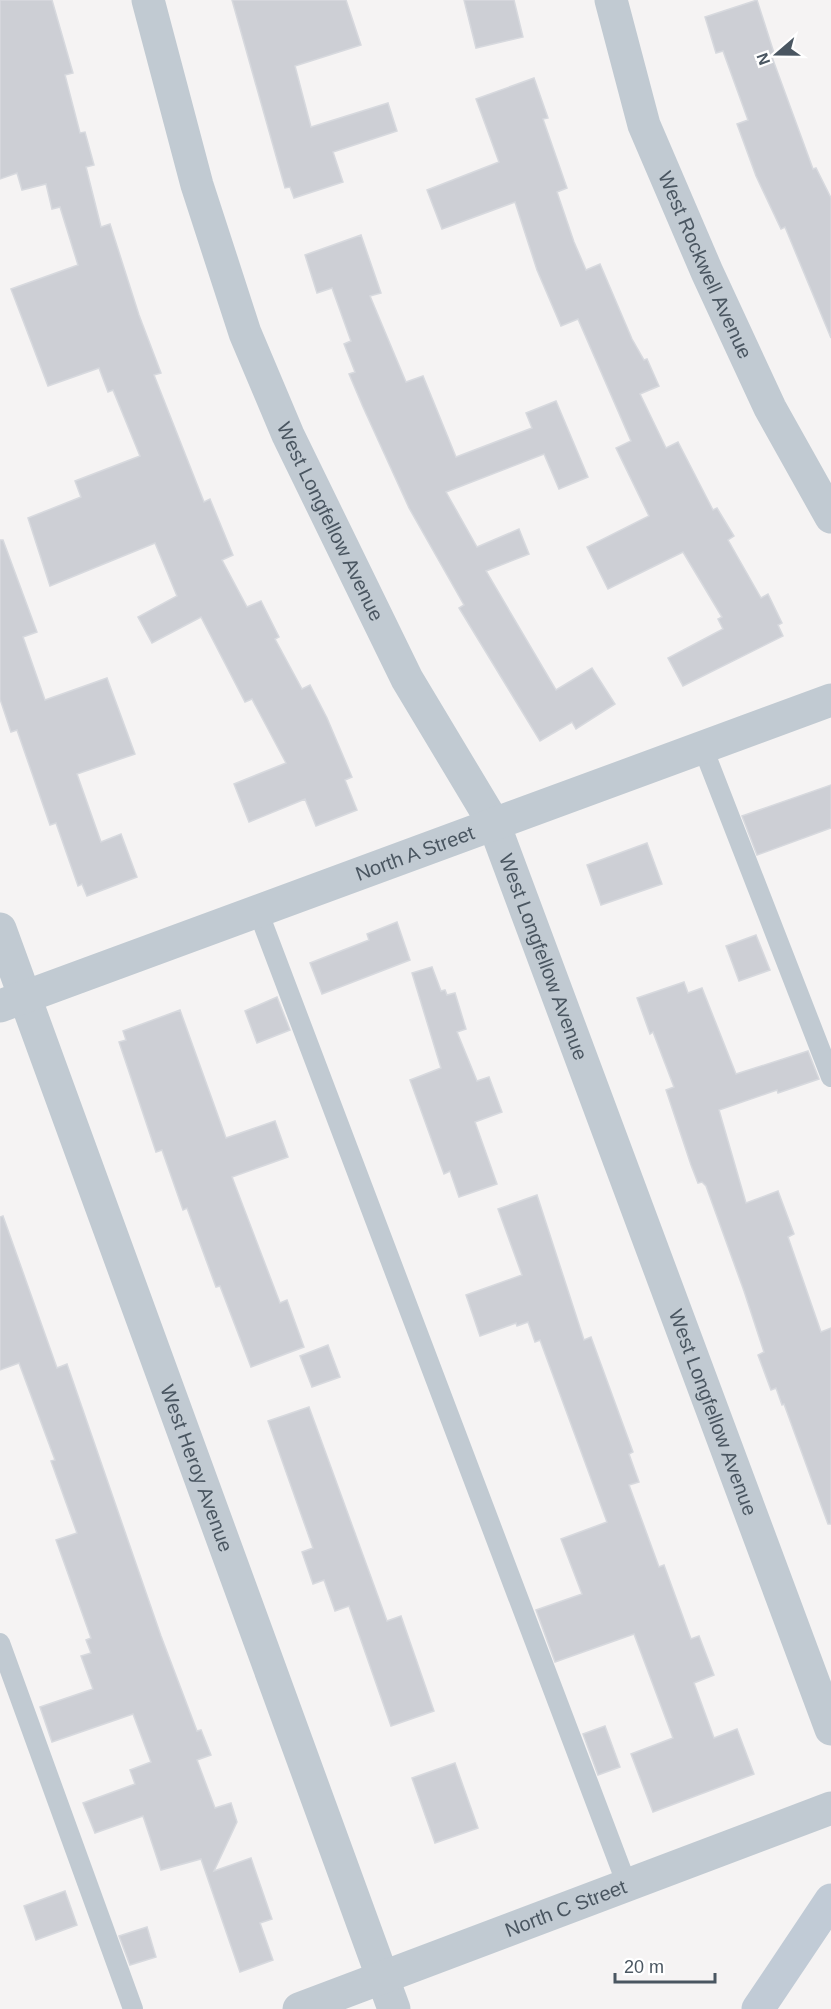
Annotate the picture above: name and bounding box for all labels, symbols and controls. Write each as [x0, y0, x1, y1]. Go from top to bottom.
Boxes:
north arrow [747, 24, 807, 84]
text: N [753, 51, 773, 67]
street label: West Rockwell Avenue [654, 168, 757, 362]
street label: West Longfellow Avenue [273, 419, 388, 625]
street label: North A Street [353, 821, 477, 885]
street label: West Longfellow Avenue [495, 851, 592, 1063]
street label: West Longfellow Avenue [665, 1306, 761, 1518]
street label: West Heroy Avenue [156, 1382, 237, 1555]
street label: North C Street [502, 1875, 630, 1941]
scale bar [615, 1946, 716, 1984]
text: 20 m [624, 1957, 664, 1977]

